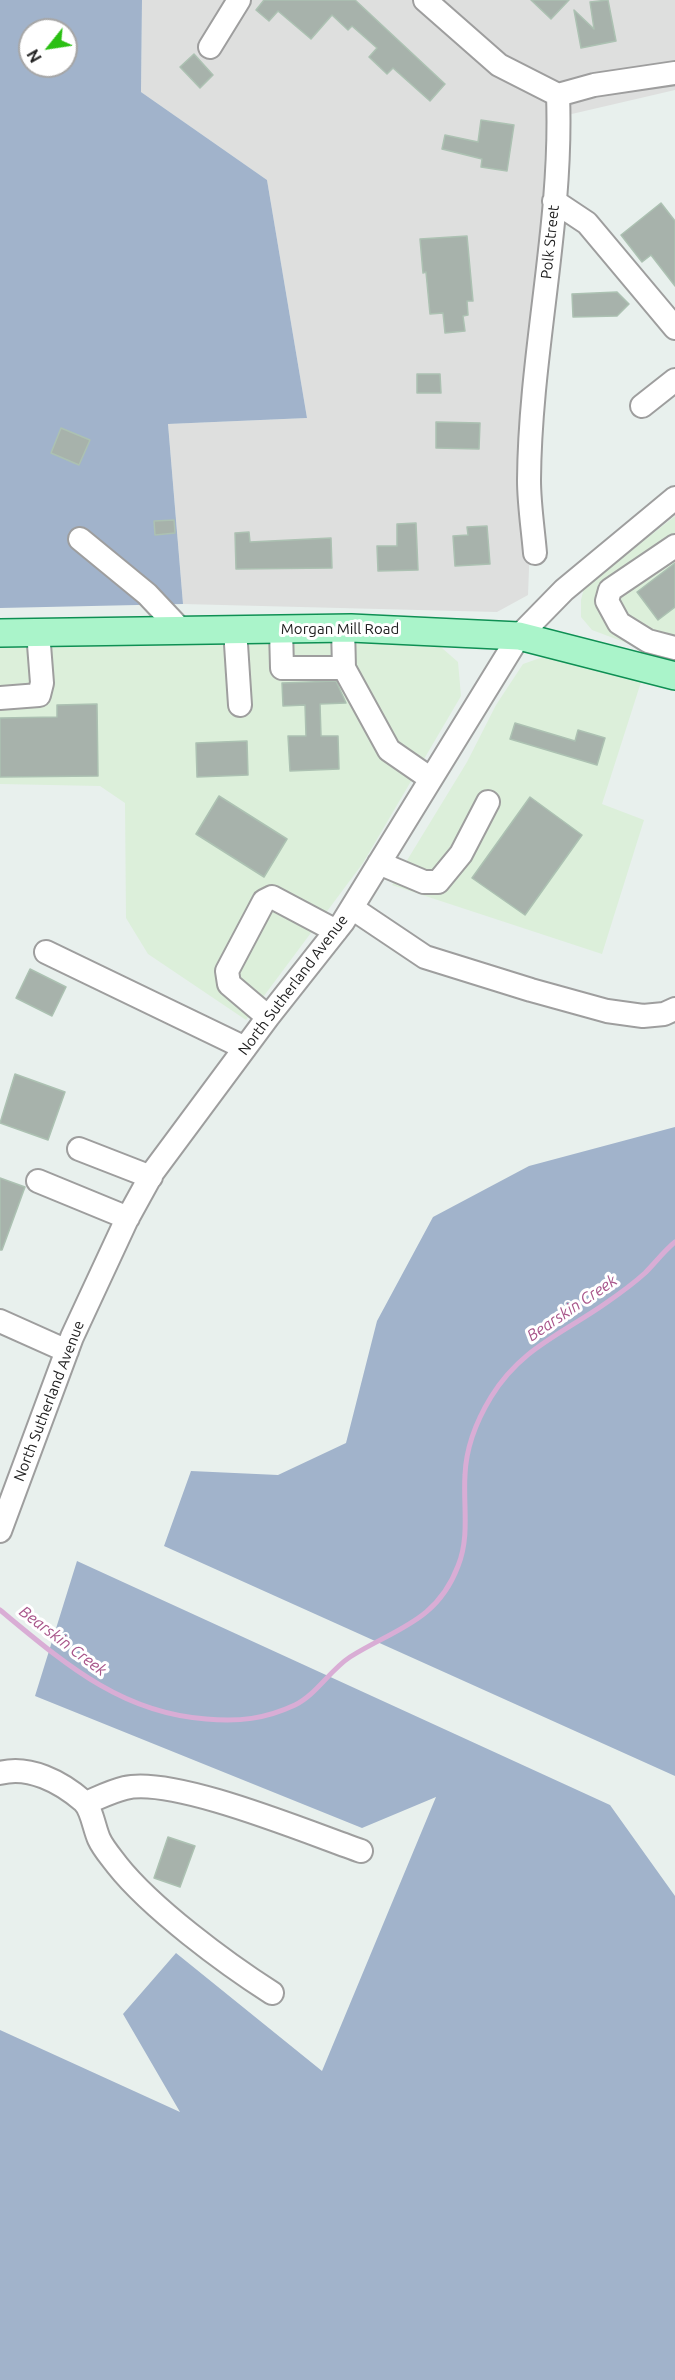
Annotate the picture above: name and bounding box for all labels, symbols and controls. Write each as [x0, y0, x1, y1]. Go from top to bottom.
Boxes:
north arrow [18, 18, 78, 78]
text: N [23, 46, 45, 66]
street label: Polk Street [537, 204, 563, 280]
street label: Morgan Mill Road [281, 620, 399, 638]
street label: North Sutherland Avenue [234, 911, 352, 1059]
water label: Bearskin Creek [523, 1271, 621, 1345]
street label: North Sutherland Avenue [10, 1318, 88, 1484]
water label: Bearskin Creek [15, 1602, 111, 1680]

